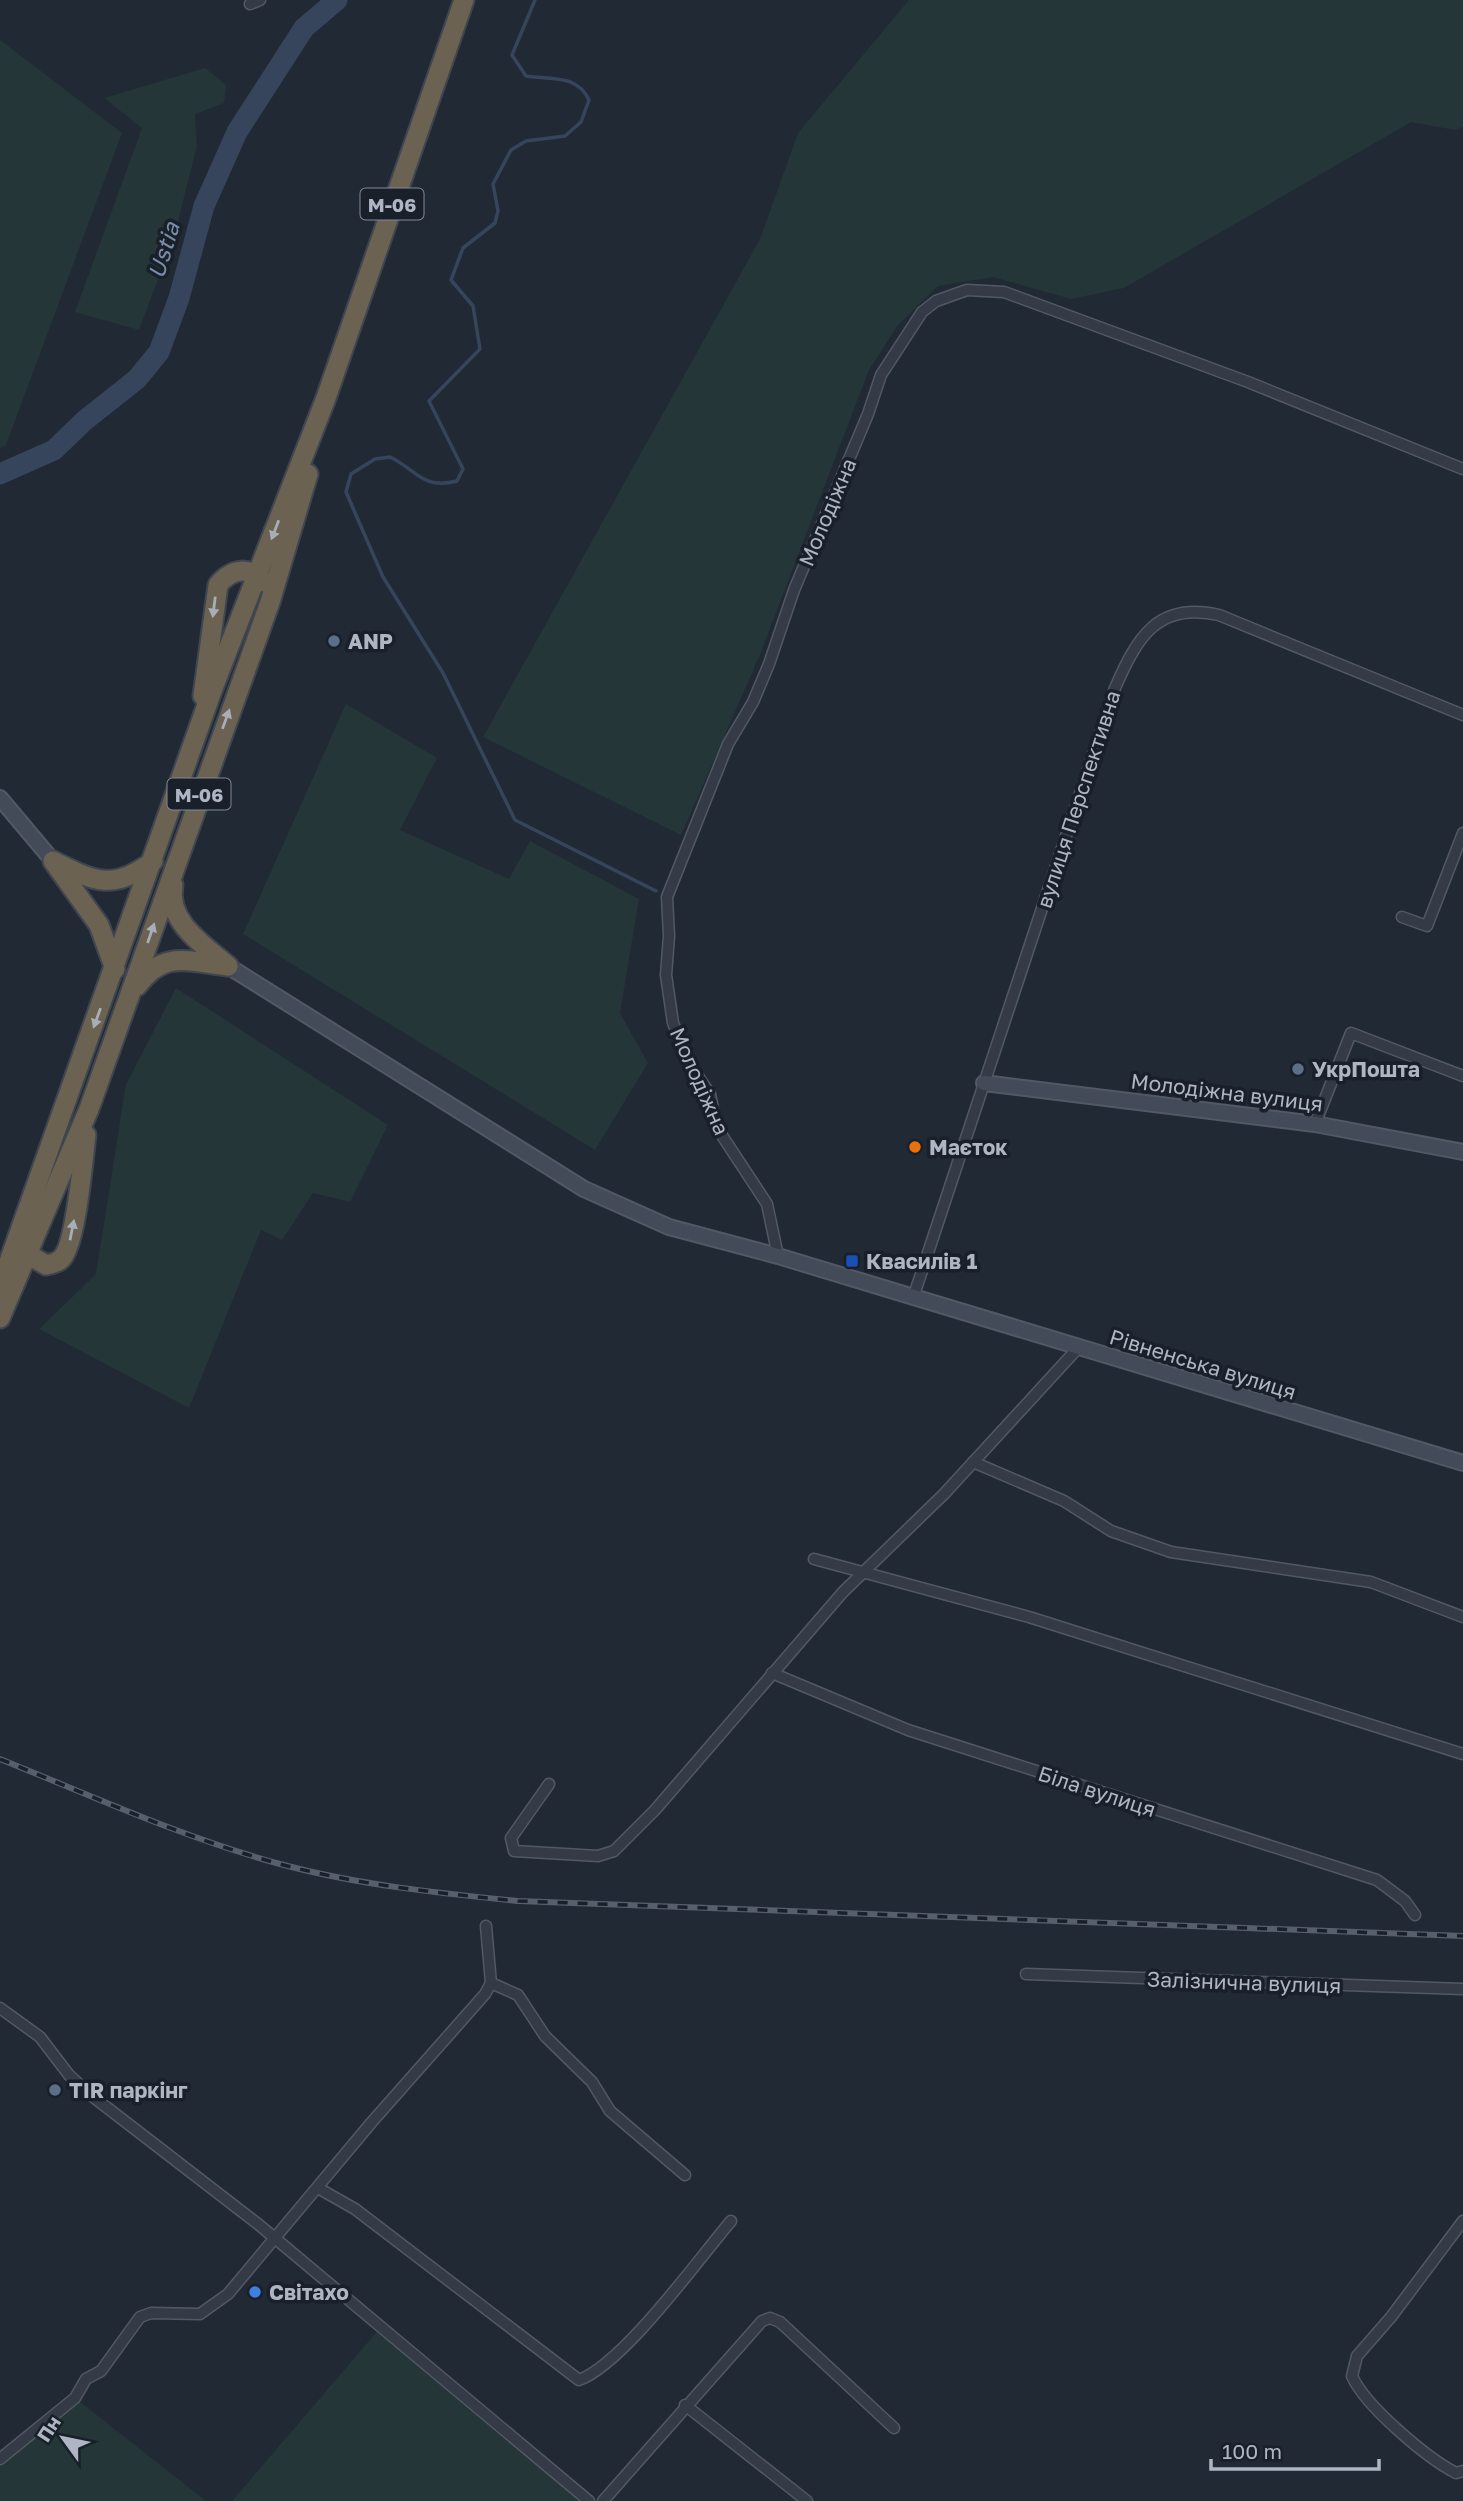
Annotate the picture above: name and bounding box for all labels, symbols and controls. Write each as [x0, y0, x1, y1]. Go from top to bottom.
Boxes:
road number: М-06 [360, 188, 424, 220]
water label: Ustia [141, 218, 185, 282]
street label: Молодіжна [793, 454, 861, 570]
one-way arrow [269, 519, 280, 540]
one-way arrow [208, 596, 219, 618]
place label: ANP [348, 628, 393, 654]
marker: ANP [326, 633, 342, 649]
street label: вулиця Перспективна [1031, 687, 1125, 911]
one-way arrow [221, 708, 232, 729]
road number: М-06 [168, 778, 230, 810]
one-way arrow [146, 923, 157, 944]
one-way arrow [92, 1007, 103, 1028]
street label: Молодіжна [665, 1023, 735, 1139]
place label: УкрПошта [1312, 1056, 1420, 1082]
marker: УкрПошта [1290, 1061, 1306, 1077]
street label: Молодіжна вулиця [1130, 1067, 1324, 1117]
place label: Маєток [929, 1134, 1007, 1160]
marker: Маєток [907, 1139, 923, 1155]
one-way arrow [67, 1219, 78, 1241]
place label: Квасилів 1 [866, 1248, 977, 1274]
marker: Квасилів 1 [844, 1253, 860, 1269]
street label: Рівненська вулиця [1107, 1323, 1299, 1405]
street label: Біла вулиця [1035, 1760, 1159, 1822]
street label: Залізнична вулиця [1146, 1966, 1342, 1998]
place label: TIR паркінг [69, 2077, 188, 2103]
marker: TIR паркінг [47, 2082, 63, 2098]
place label: Світахо [269, 2279, 349, 2305]
marker: Світахо [247, 2284, 263, 2300]
north arrow [28, 2403, 98, 2473]
text: Пн [32, 2411, 65, 2446]
scale bar [1211, 2428, 1379, 2472]
text: 100 m [1222, 2438, 1282, 2464]

